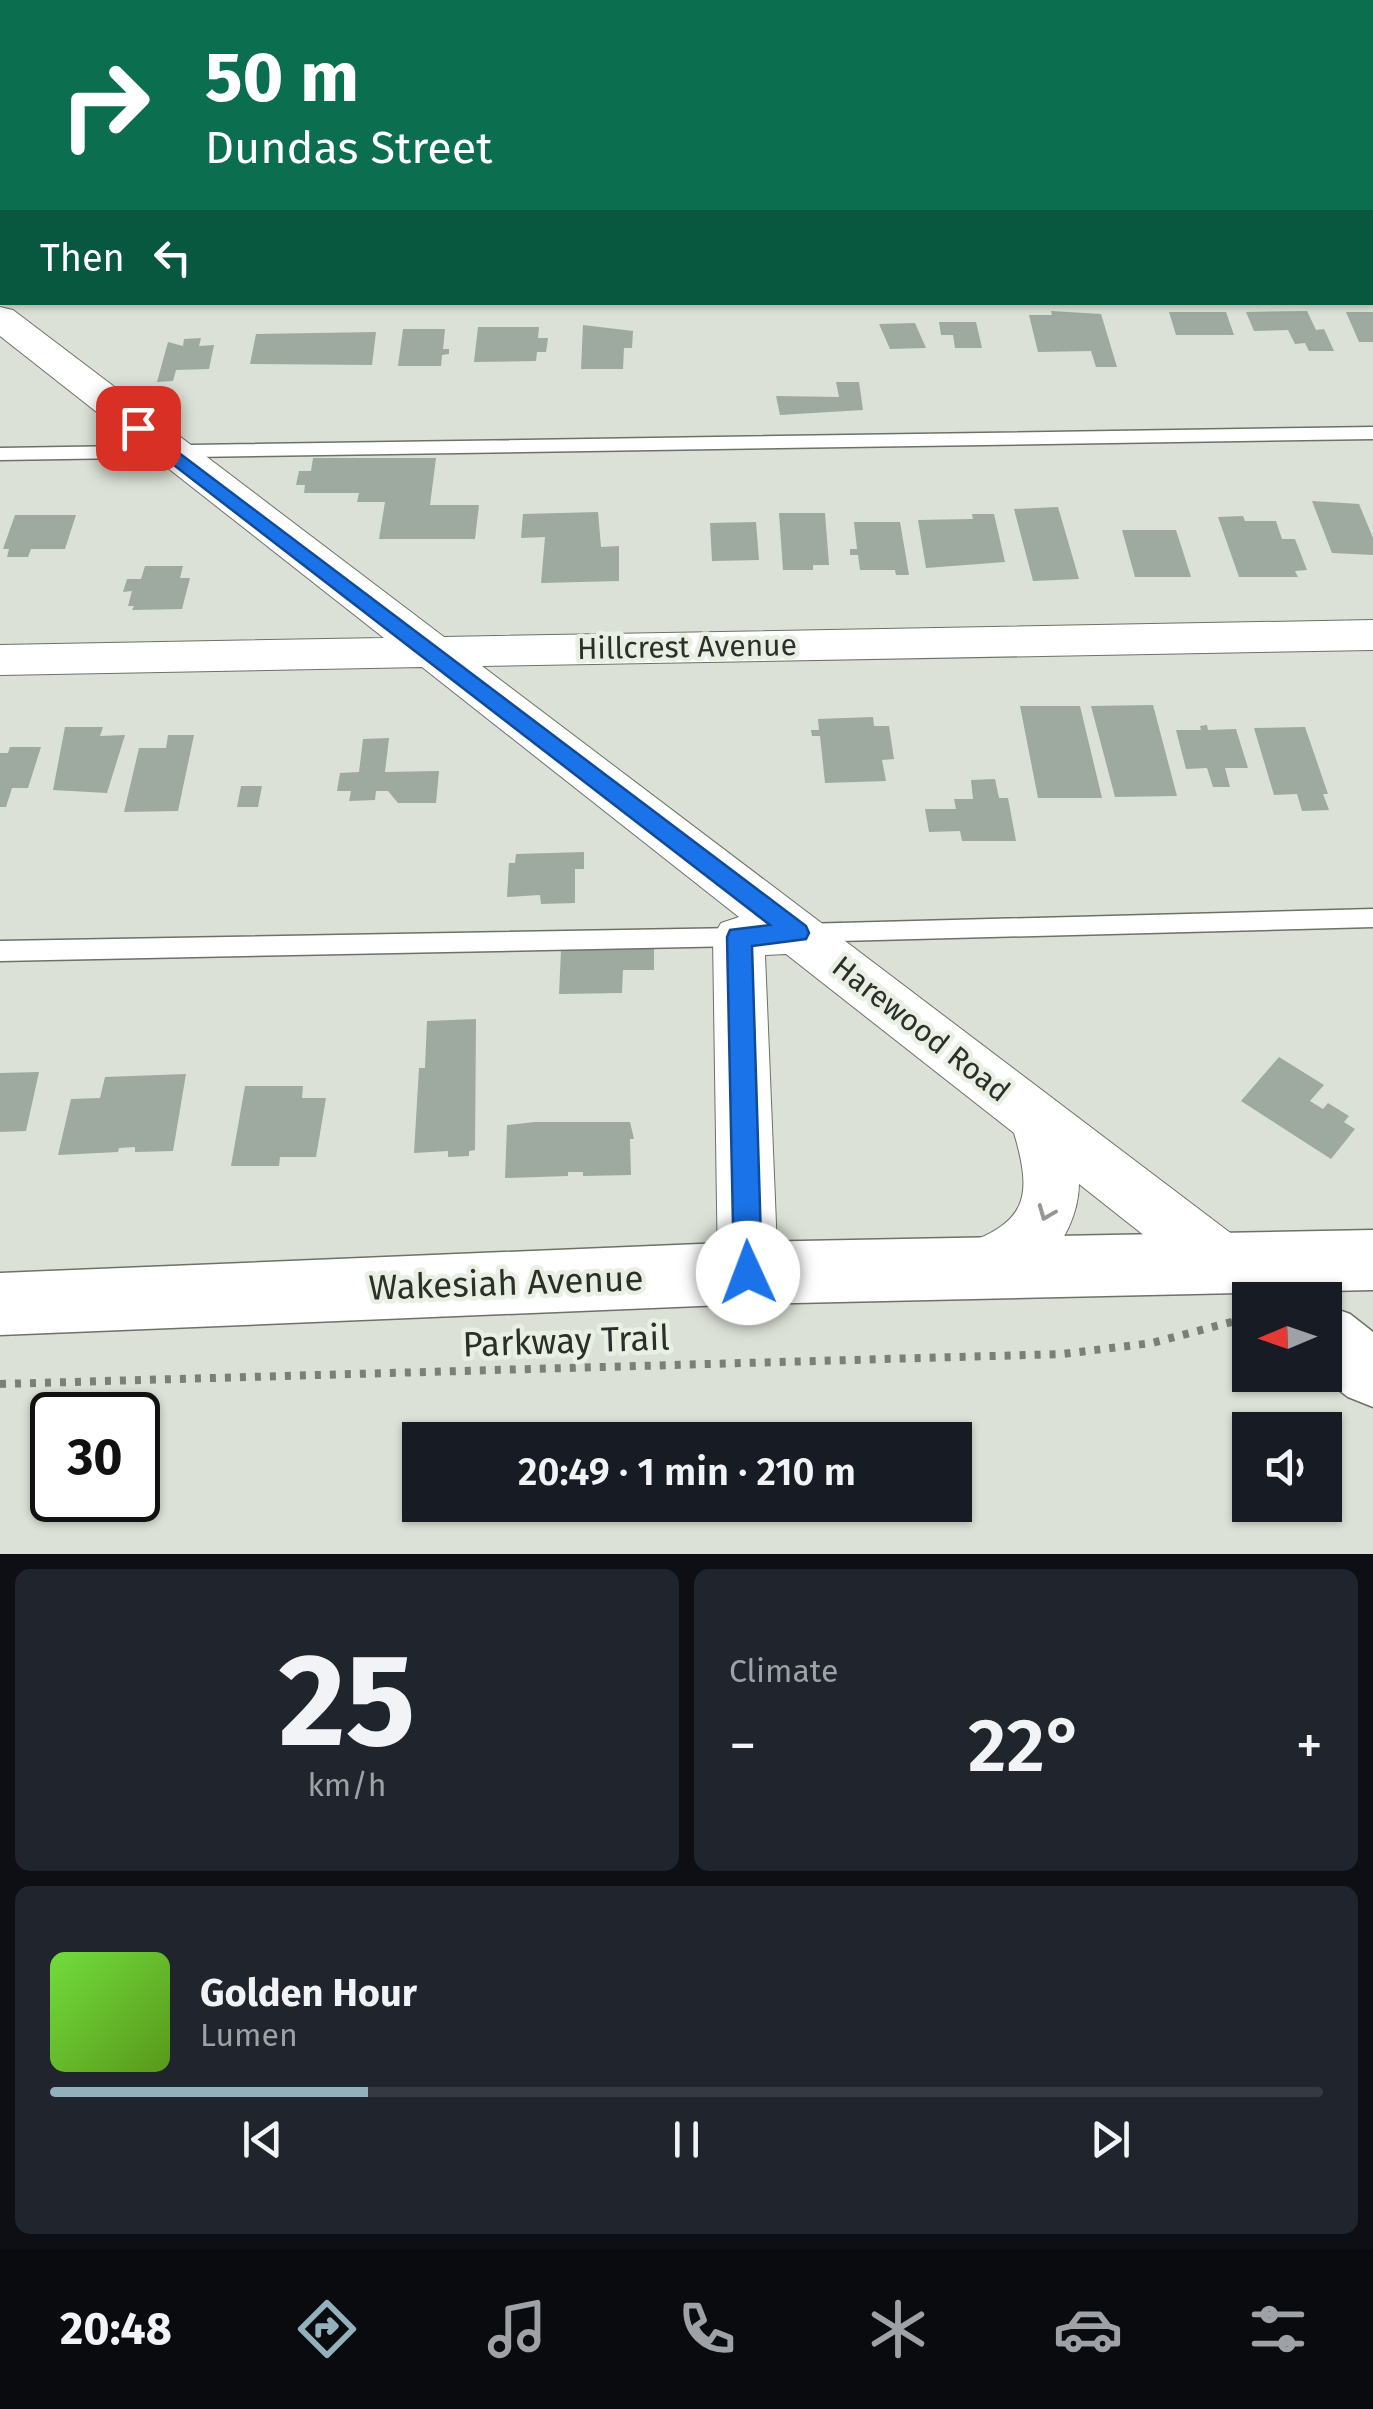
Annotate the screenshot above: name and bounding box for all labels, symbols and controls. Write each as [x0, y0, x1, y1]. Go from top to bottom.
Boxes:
text: 50 m [205, 36, 359, 120]
icon: right [40, 40, 170, 170]
text: Dundas Street [205, 121, 493, 175]
icon: left [145, 230, 200, 285]
text: Then [40, 235, 125, 281]
pin [96, 386, 181, 471]
icon: arrive [111, 401, 166, 456]
street label: Hillcrest Avenue [577, 627, 797, 667]
street label: Harewood Road [825, 949, 1017, 1109]
one-way arrow [1038, 1203, 1058, 1220]
position arrow [696, 1221, 800, 1325]
street label: Wakesiah Avenue [368, 1257, 644, 1309]
north arrow [1232, 1282, 1342, 1392]
map controls [1232, 1282, 1342, 1522]
street label: Parkway Trail [462, 1316, 670, 1366]
speed limit sign: 30 [30, 1392, 160, 1522]
button: sound [1232, 1412, 1342, 1522]
text: 20:49 · 1 min · 210 m [518, 1449, 856, 1495]
text: 25 [279, 1623, 415, 1779]
text: Climate [729, 1652, 838, 1690]
text: 22° [968, 1701, 1084, 1791]
text: − [729, 1713, 757, 1779]
text: + [1296, 1713, 1323, 1779]
text: km/h [307, 1766, 387, 1804]
text: Golden Hour [200, 1970, 417, 2016]
text: Lumen [200, 2016, 298, 2054]
icon: previous [235, 2112, 290, 2167]
icon: pause [659, 2112, 714, 2167]
icon: next [1083, 2112, 1138, 2167]
icon: directions [292, 2294, 362, 2364]
icon: music [482, 2294, 552, 2364]
icon: phone [672, 2294, 742, 2364]
icon: climate [863, 2294, 933, 2364]
icon: car [1053, 2294, 1123, 2364]
icon: filters [1243, 2294, 1313, 2364]
text: 20:48 [60, 2302, 172, 2356]

